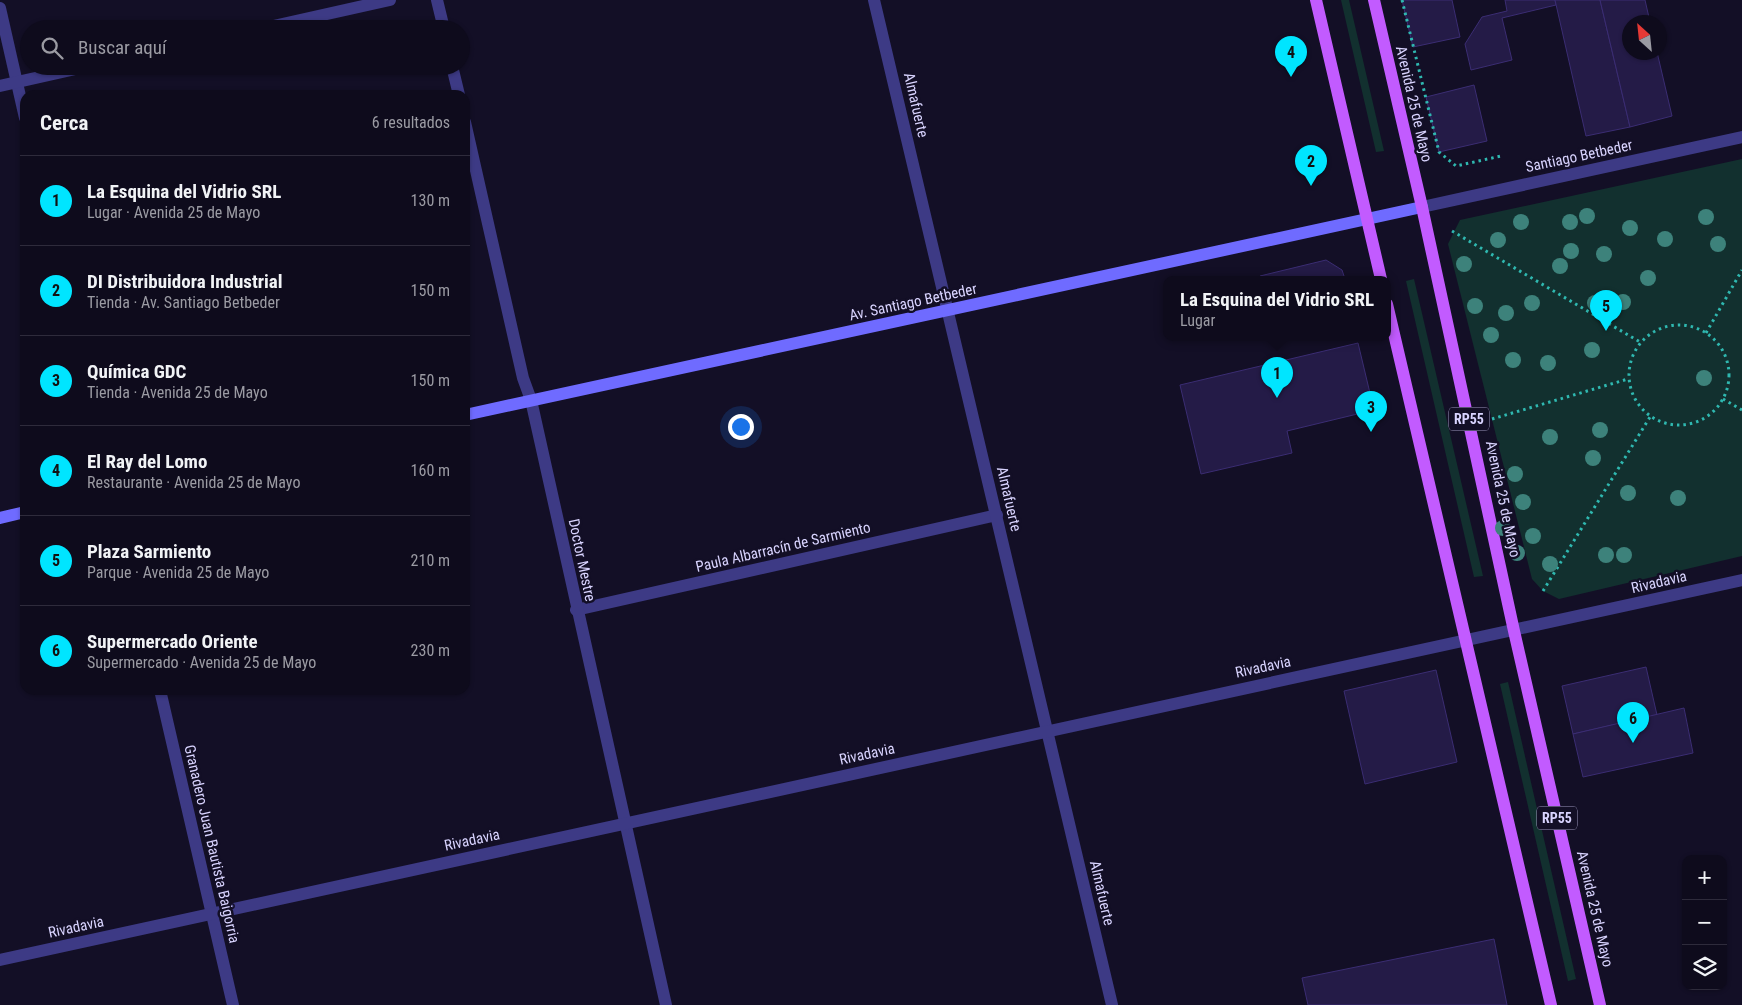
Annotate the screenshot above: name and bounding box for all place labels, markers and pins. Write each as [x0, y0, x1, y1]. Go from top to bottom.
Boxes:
pin: 4 [1275, 36, 1307, 77]
pin: 2 [1295, 145, 1327, 186]
pin: 5 [1590, 290, 1622, 331]
pin: 1 [1261, 357, 1293, 398]
pin: 3 [1355, 391, 1387, 432]
pin: 6 [1617, 702, 1649, 743]

